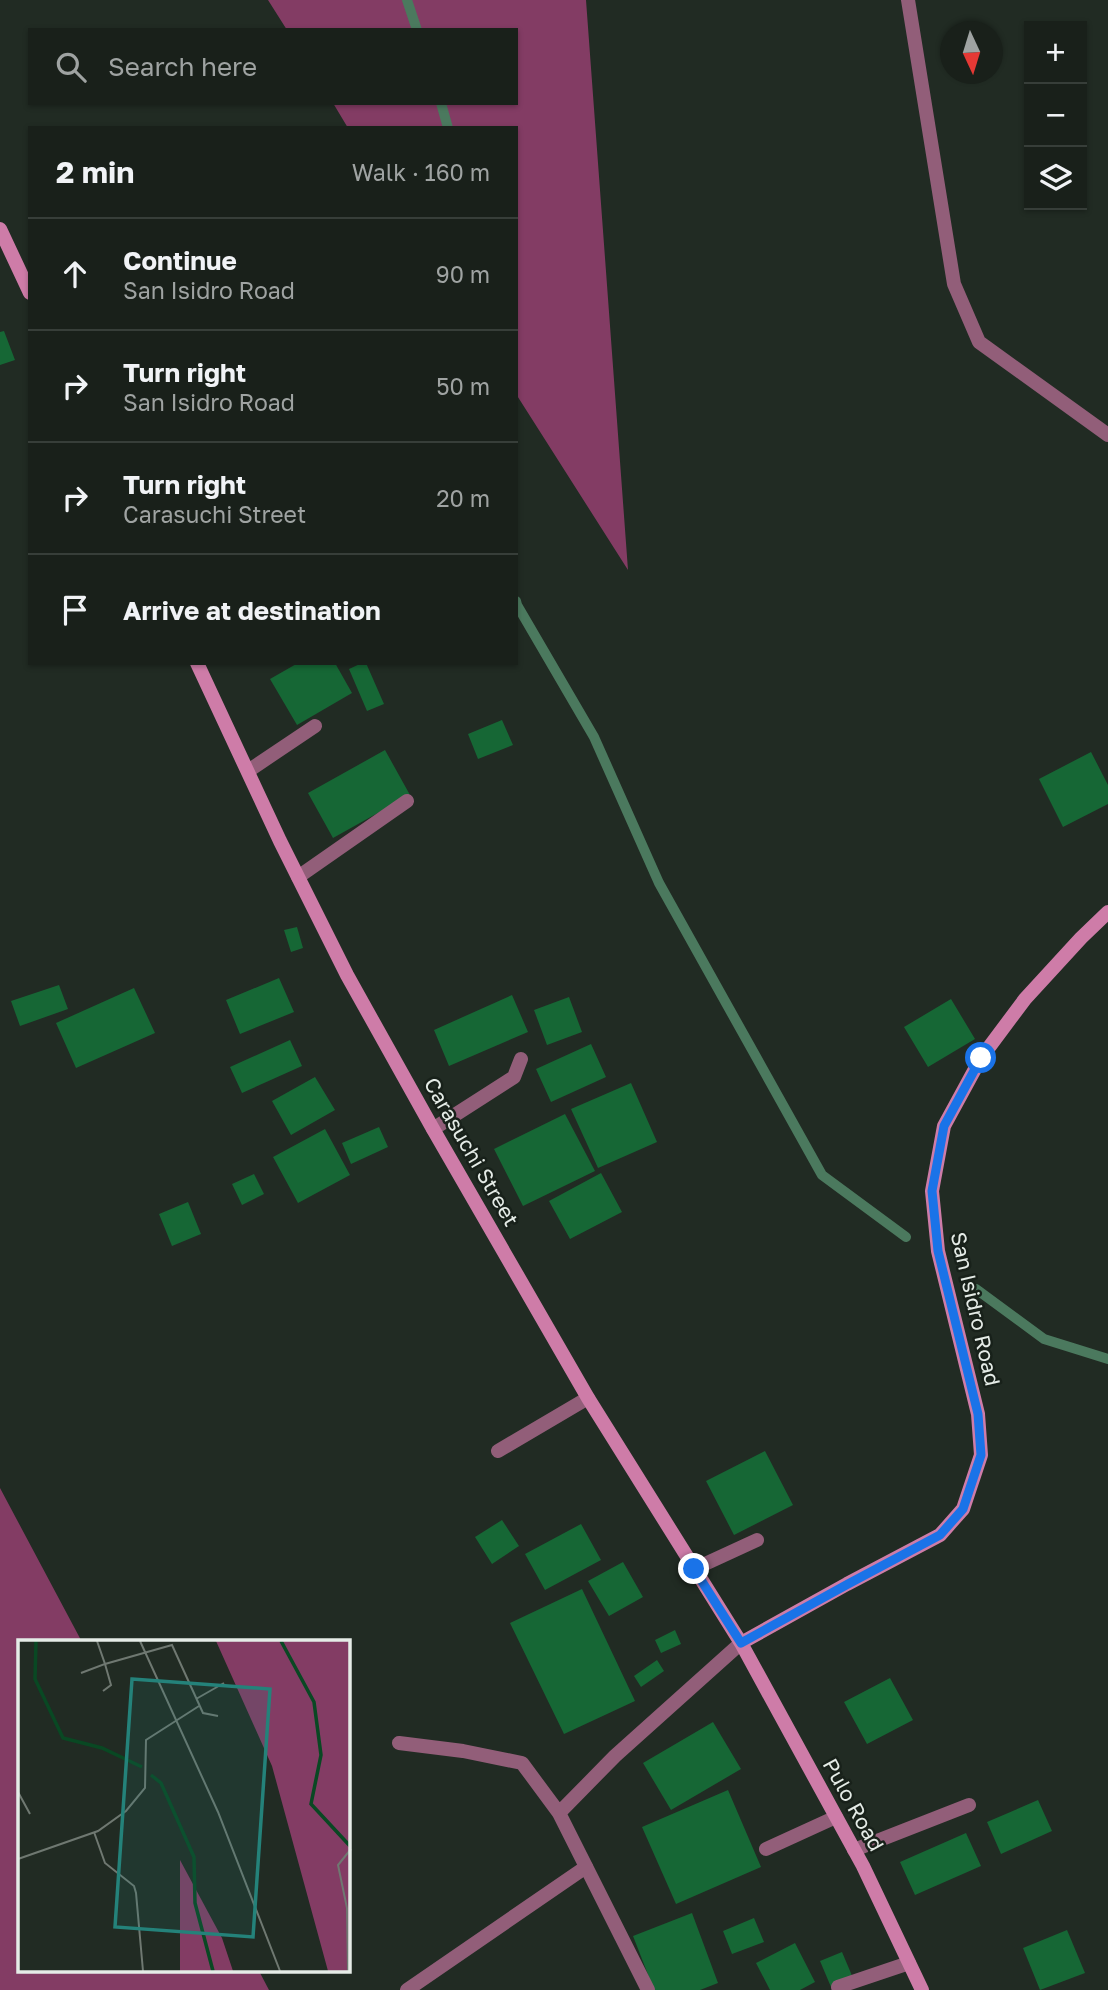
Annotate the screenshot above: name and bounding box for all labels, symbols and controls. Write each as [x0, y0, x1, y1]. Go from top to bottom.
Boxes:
north arrow [940, 21, 1003, 84]
map controls [1024, 21, 1087, 210]
button: + [1024, 21, 1087, 84]
search box [28, 28, 518, 105]
icon: search [52, 48, 90, 86]
text: Search here [108, 51, 257, 82]
button: − [1024, 84, 1087, 147]
button: layers [1024, 147, 1087, 210]
text: 2 min [56, 154, 134, 190]
text: Walk · 160 m [352, 158, 490, 186]
text: Continue [123, 245, 237, 276]
icon: ahead [56, 255, 94, 293]
text: 90 m [436, 260, 490, 288]
text: San Isidro Road [123, 276, 295, 304]
text: Turn right [123, 357, 246, 388]
icon: right [56, 367, 94, 405]
text: 50 m [436, 372, 490, 400]
text: San Isidro Road [123, 388, 295, 416]
text: Turn right [123, 469, 246, 500]
icon: right [56, 479, 94, 517]
text: 20 m [436, 484, 490, 512]
text: Carasuchi Street [123, 500, 306, 528]
icon: arrive [56, 591, 94, 629]
text: Arrive at destination [123, 595, 381, 626]
route start [965, 1042, 996, 1073]
street label: Carasuchi Street [419, 1073, 525, 1230]
street label: San Isidro Road [946, 1229, 1006, 1388]
route end [678, 1553, 709, 1584]
inset map [18, 1640, 350, 1972]
street label: Pulo Road [818, 1753, 890, 1856]

